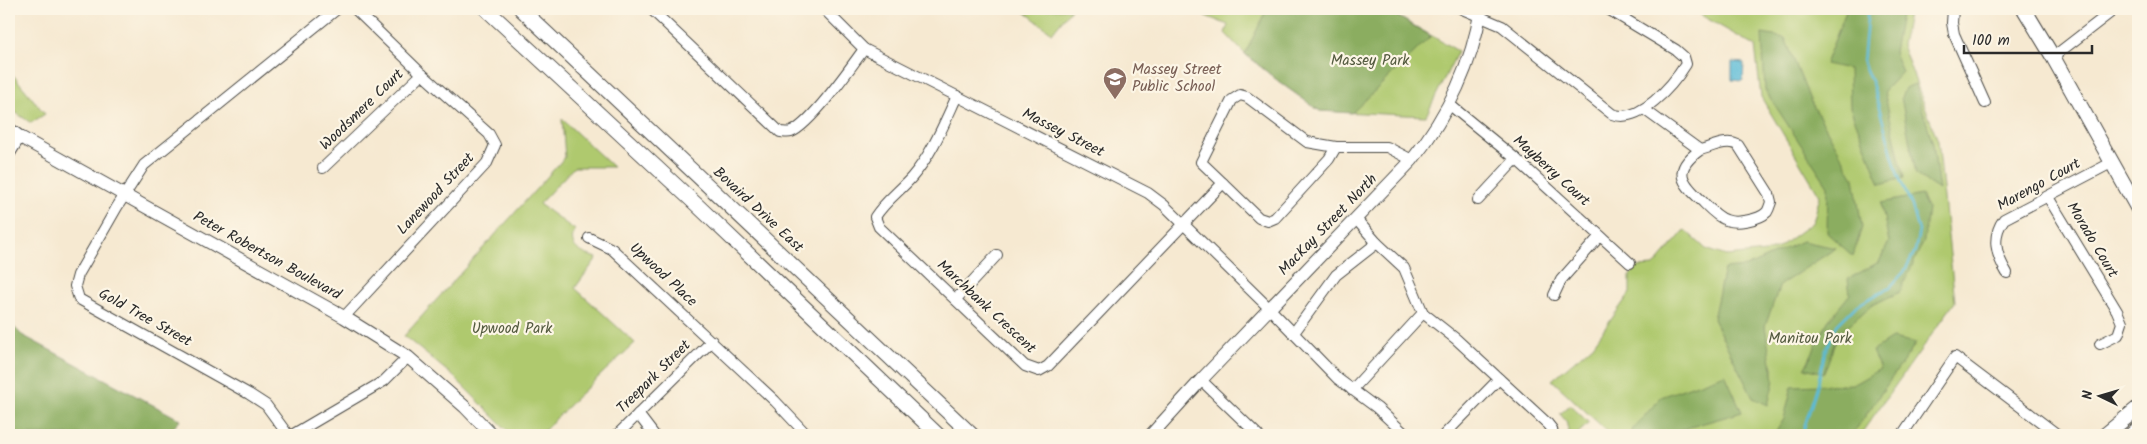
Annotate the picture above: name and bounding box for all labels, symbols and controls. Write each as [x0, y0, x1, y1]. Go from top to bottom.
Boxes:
scale bar [1964, 22, 2092, 54]
text: 100 m [1972, 29, 2010, 53]
park label: Massey Park [1331, 49, 1410, 73]
place label: Massey Street Public School [1132, 58, 1222, 99]
street label: Woodsmere Court [314, 63, 410, 157]
school or university icon: Massey Street Public School [1102, 66, 1128, 100]
street label: Massey Street [1018, 102, 1108, 164]
street label: Mayberry Court [1507, 130, 1595, 213]
street label: Lanewood Street [391, 147, 481, 241]
street label: Marengo Court [1993, 152, 2085, 218]
street label: Bovaird Drive East [707, 161, 809, 259]
street label: MacKay Street North [1273, 168, 1383, 282]
street label: Morado Court [2060, 198, 2124, 283]
street label: Peter Robertson Boulevard [188, 205, 346, 307]
street label: Upwood Place [624, 237, 703, 313]
street label: Marchbank Crescent [931, 254, 1041, 360]
street label: Gold Tree Street [94, 282, 196, 354]
park label: Upwood Park [472, 317, 553, 341]
park label: Manitou Park [1768, 327, 1853, 351]
street label: Treepark Street [611, 334, 697, 420]
north arrow [2074, 372, 2124, 422]
text: N [2077, 389, 2099, 400]

